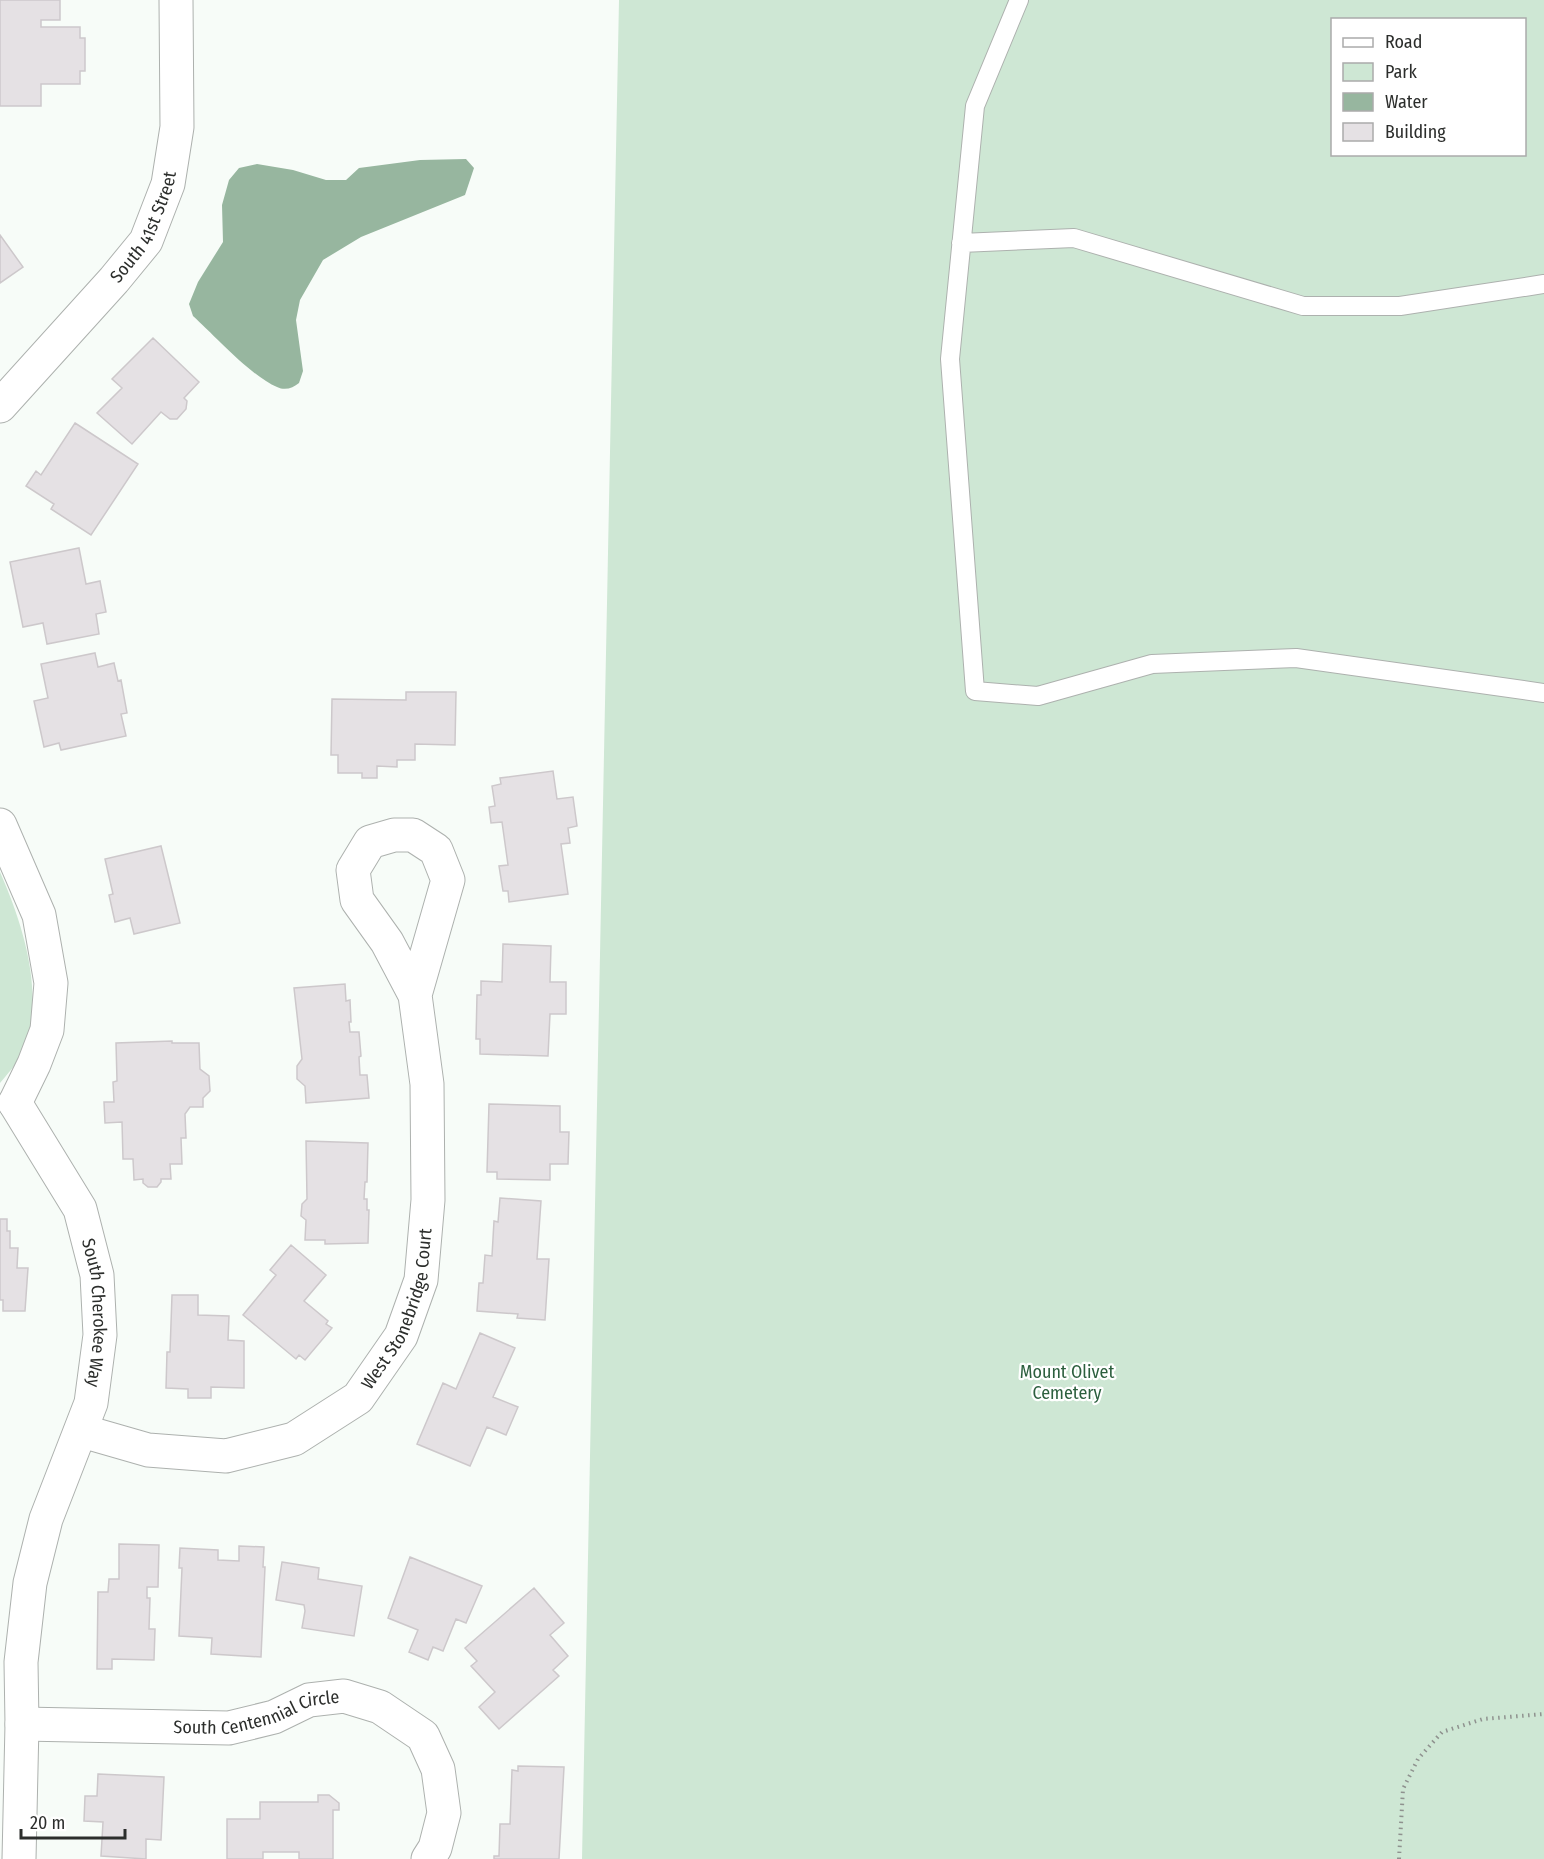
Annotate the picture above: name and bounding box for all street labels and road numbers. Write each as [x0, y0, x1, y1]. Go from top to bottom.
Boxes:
street label: South 41st Street [105, 170, 181, 287]
street label: West Stonebridge Court [356, 1227, 436, 1393]
street label: South Cherokee Way [77, 1236, 111, 1388]
street label: South Centennial Circle [173, 1686, 340, 1739]

